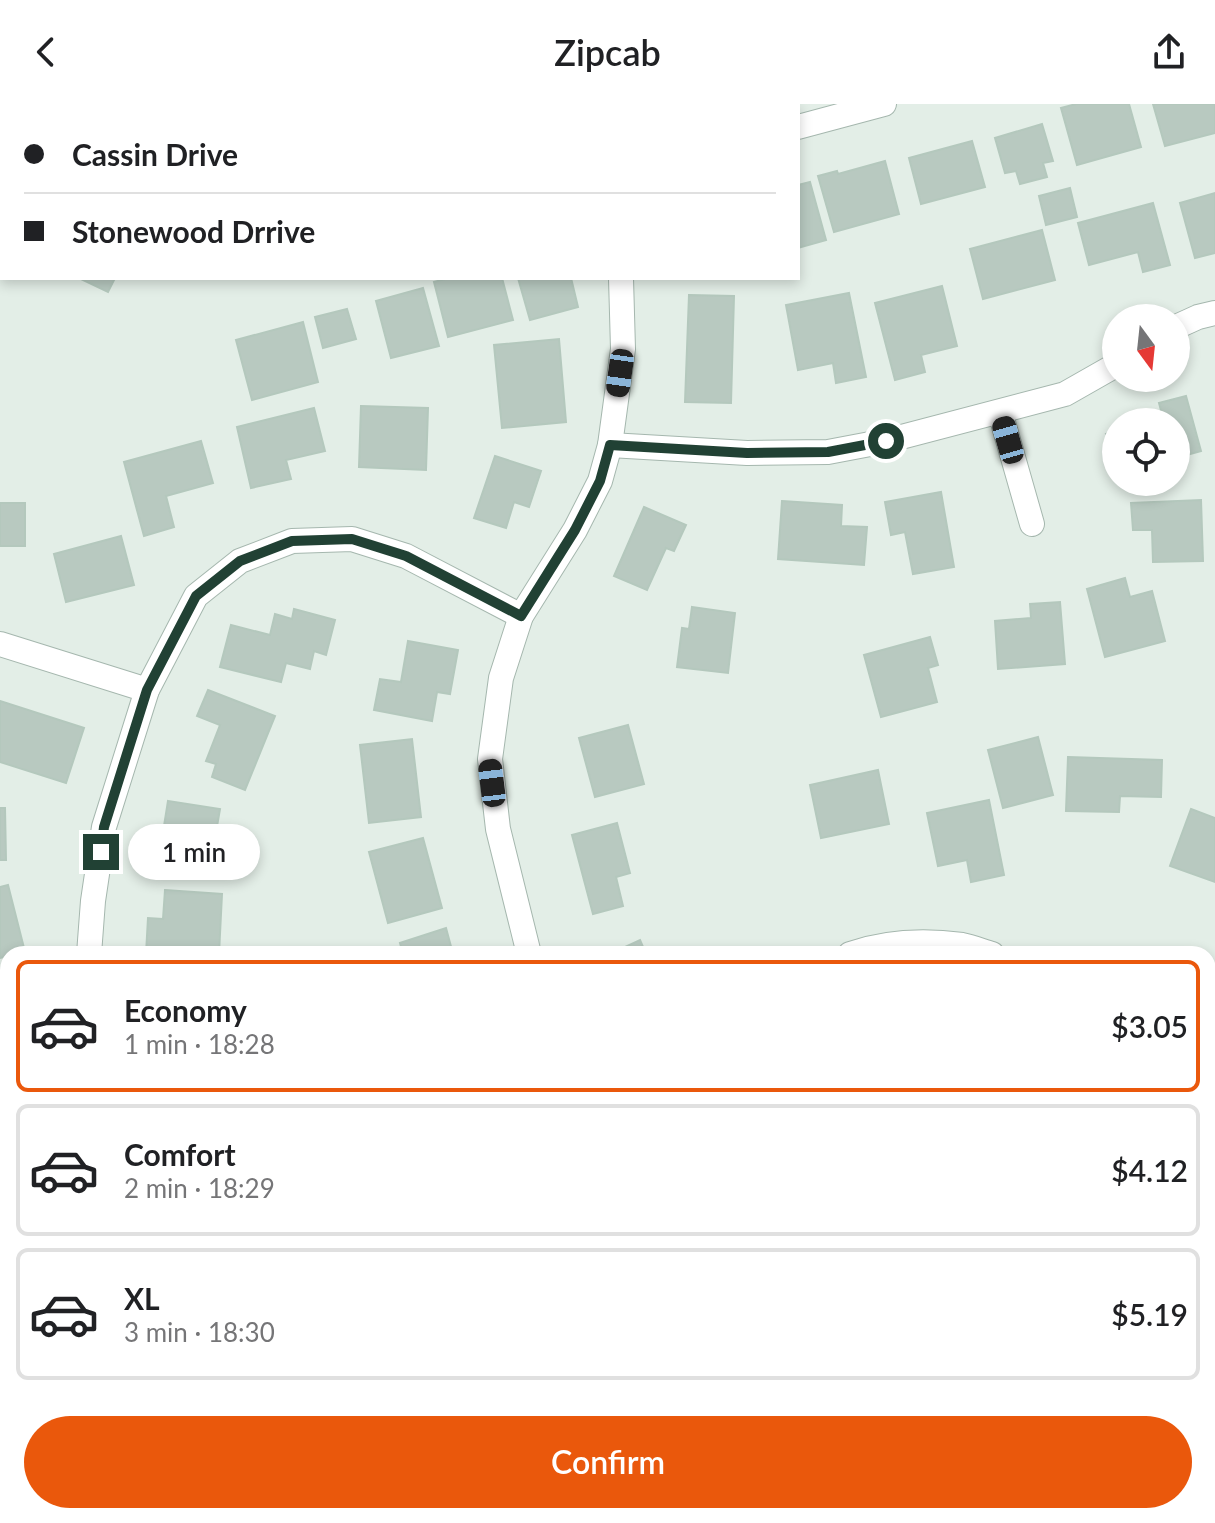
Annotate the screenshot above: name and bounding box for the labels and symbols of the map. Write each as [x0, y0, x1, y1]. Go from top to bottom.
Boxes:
north arrow [1102, 304, 1190, 392]
car [605, 348, 635, 398]
car [990, 414, 1026, 466]
route start [868, 423, 904, 459]
car [477, 758, 507, 808]
callout: 1 min [129, 824, 261, 880]
route end [83, 834, 119, 870]

